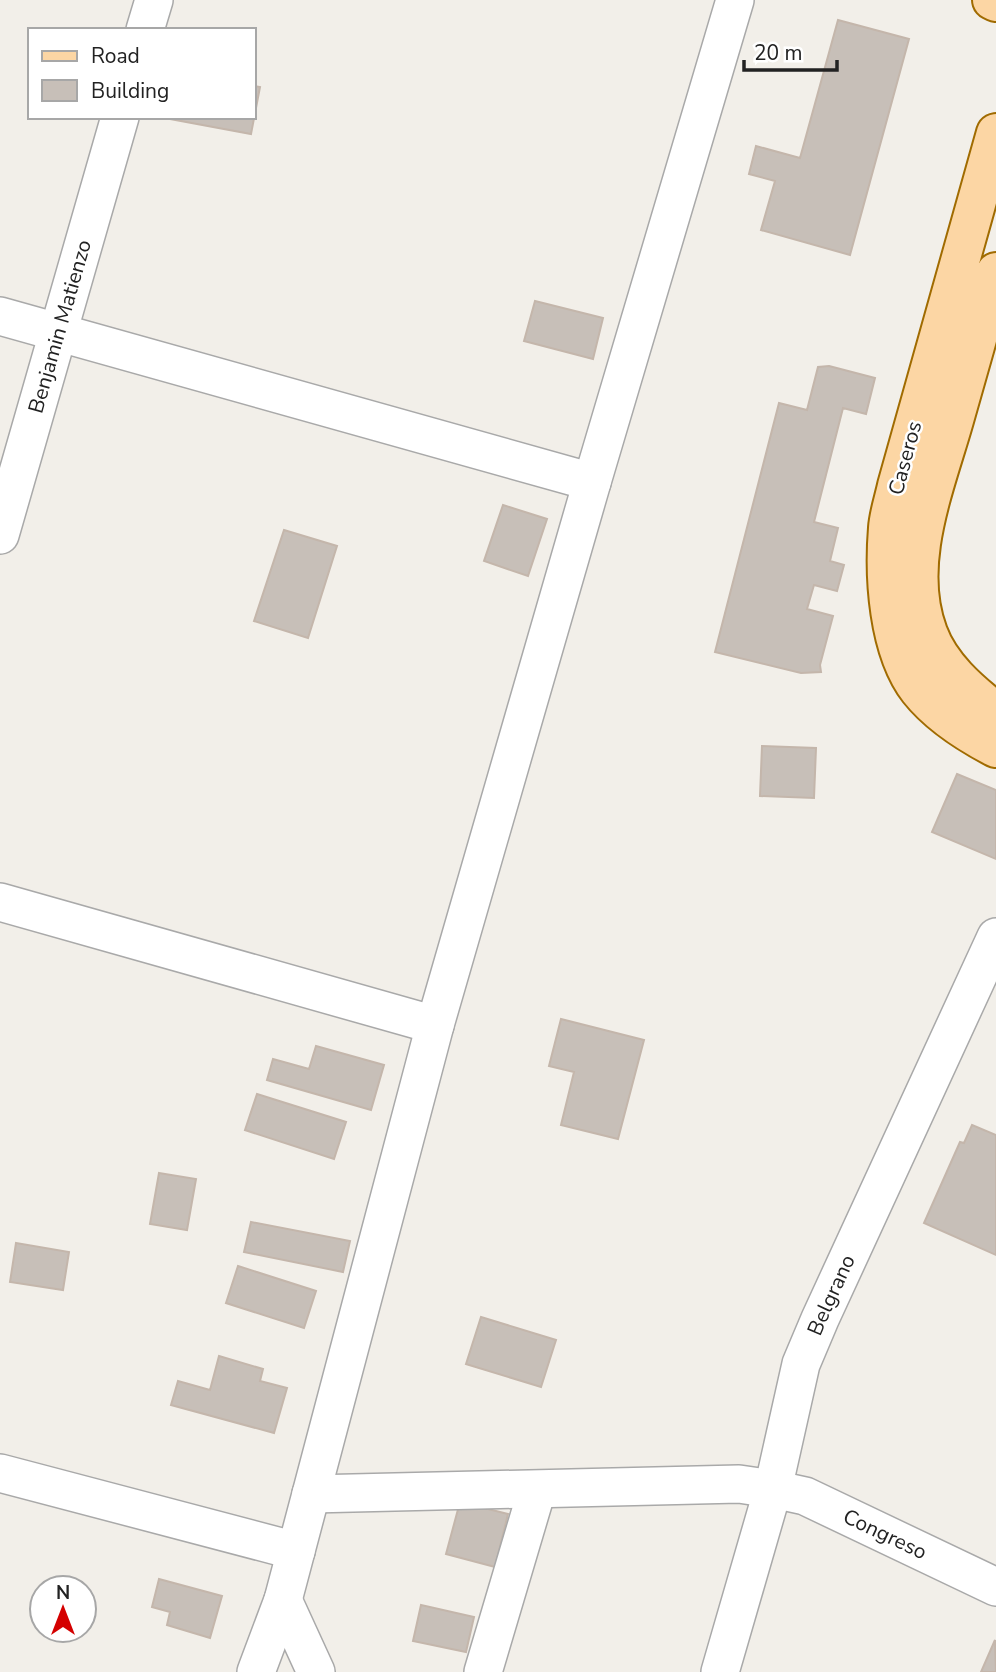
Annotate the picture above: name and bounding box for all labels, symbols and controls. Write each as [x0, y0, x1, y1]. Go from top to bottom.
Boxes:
legend [28, 28, 256, 119]
scale bar [744, 28, 837, 72]
text: 20 m [754, 39, 803, 67]
text: Road [91, 42, 140, 70]
text: Building [91, 77, 169, 105]
street label: Benjamin Matienzo [22, 236, 98, 416]
street label: Caseros [882, 418, 928, 498]
street label: Belgrano [801, 1250, 862, 1340]
street label: Congreso [839, 1502, 932, 1566]
north arrow [28, 1574, 98, 1644]
text: N [56, 1580, 70, 1606]

